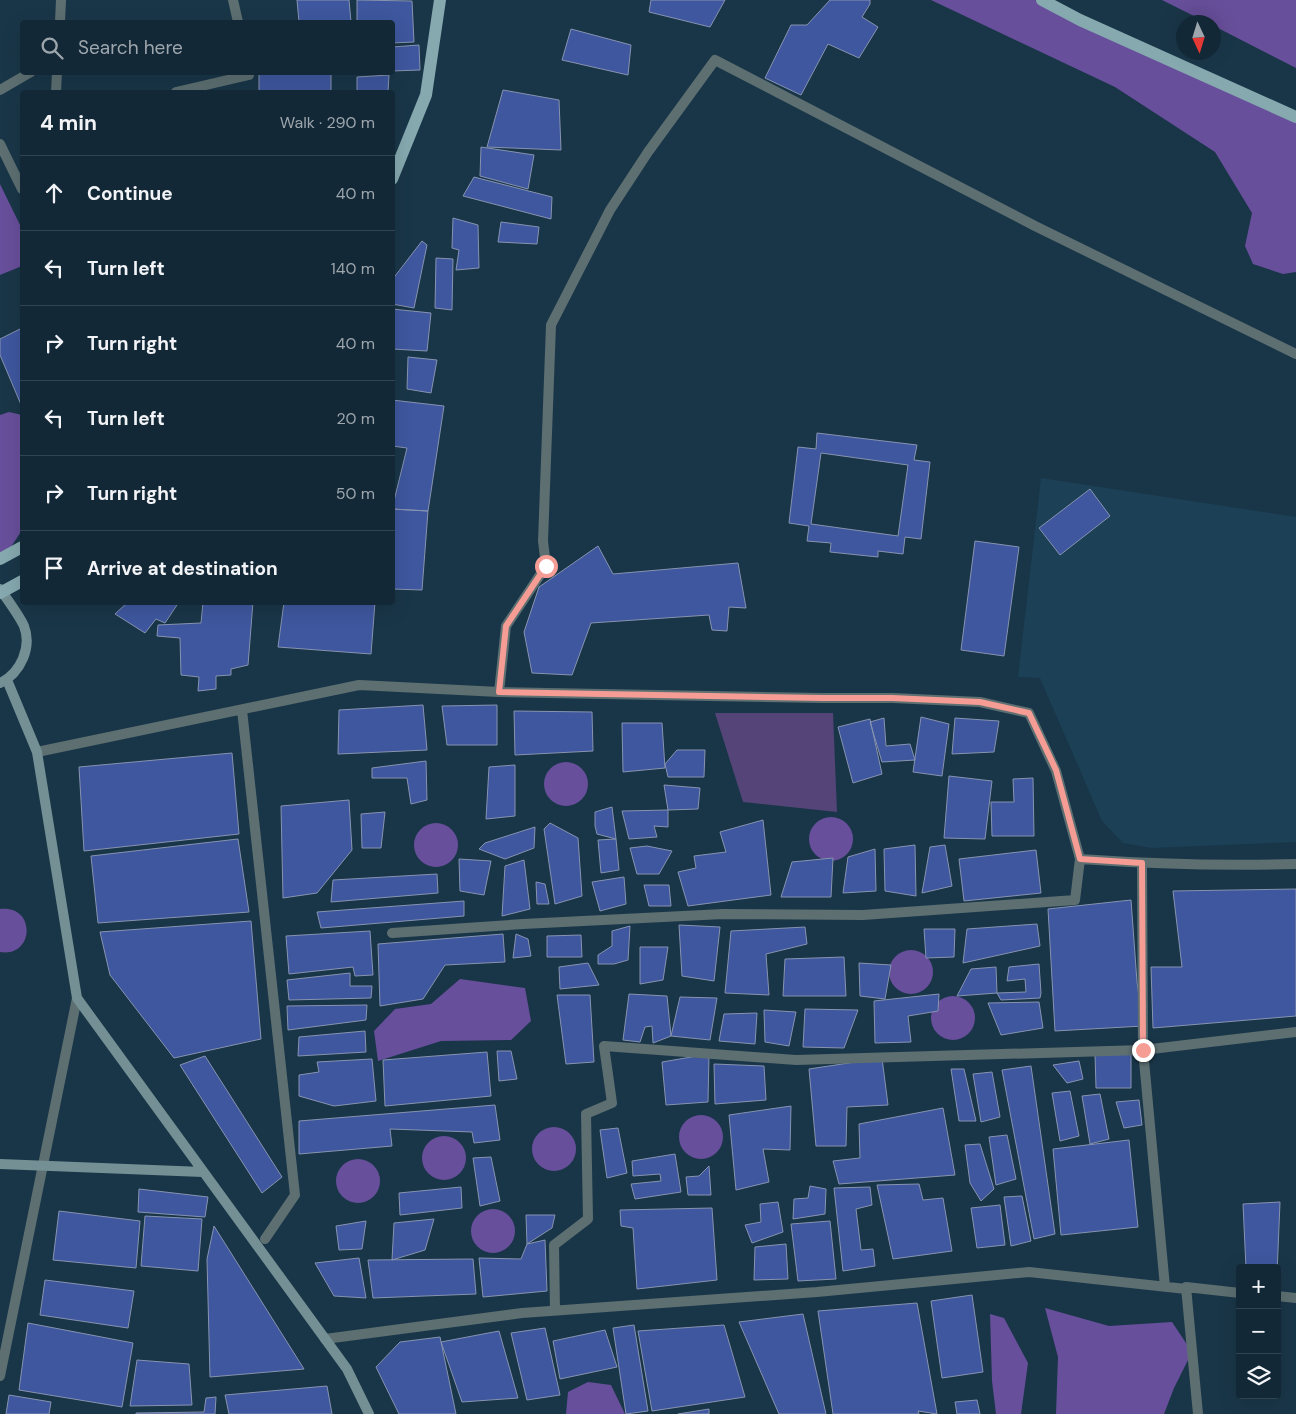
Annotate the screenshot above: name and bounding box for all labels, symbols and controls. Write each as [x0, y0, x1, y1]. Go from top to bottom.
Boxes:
north arrow [1176, 15, 1221, 60]
search box [20, 20, 395, 75]
icon: search [38, 34, 66, 62]
text: Search here [78, 35, 183, 60]
text: 4 min [40, 109, 97, 137]
text: Walk · 290 m [280, 112, 375, 133]
icon: ahead [40, 179, 68, 207]
text: Continue [87, 181, 173, 206]
text: 40 m [336, 183, 375, 204]
icon: left [40, 254, 68, 282]
text: Turn left [87, 256, 165, 281]
text: 140 m [331, 258, 375, 279]
icon: right [40, 329, 68, 357]
text: Turn right [87, 331, 177, 356]
text: 40 m [336, 333, 375, 354]
icon: left [40, 404, 68, 432]
text: Turn left [87, 406, 165, 431]
text: 20 m [336, 408, 375, 429]
icon: right [40, 479, 68, 507]
text: Turn right [87, 481, 177, 506]
text: 50 m [336, 483, 375, 504]
icon: arrive [40, 554, 68, 582]
route start [535, 555, 558, 578]
text: Arrive at destination [87, 556, 278, 581]
route end [1132, 1039, 1155, 1062]
map controls [1236, 1264, 1281, 1399]
button: + [1236, 1264, 1281, 1309]
button: − [1236, 1309, 1281, 1354]
button: layers [1236, 1354, 1281, 1399]

